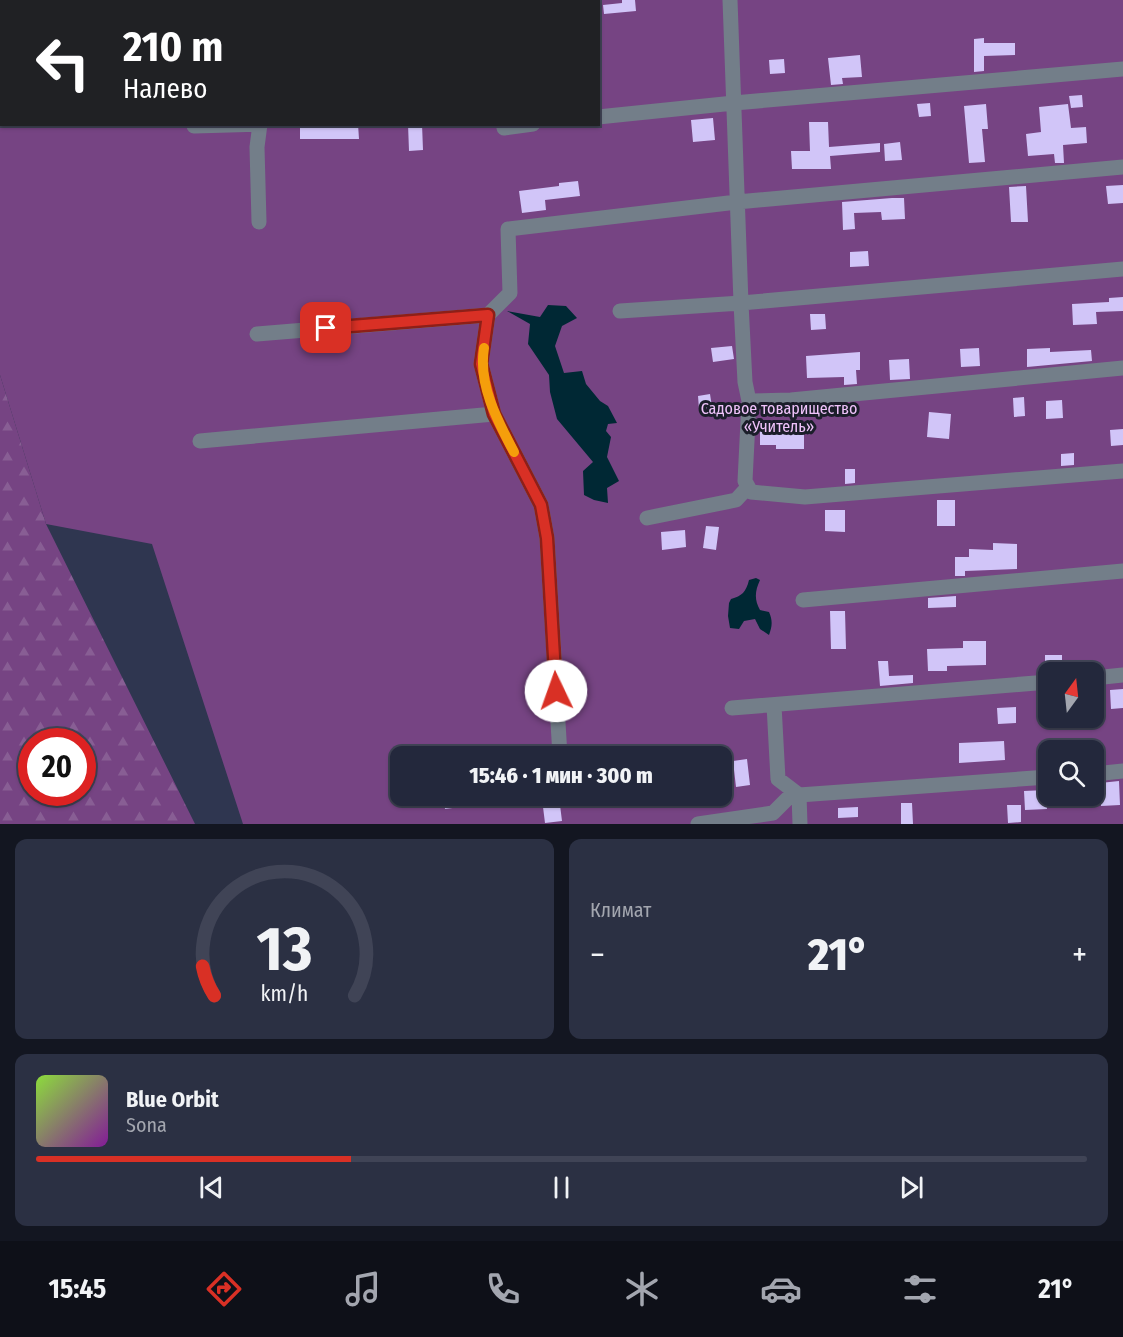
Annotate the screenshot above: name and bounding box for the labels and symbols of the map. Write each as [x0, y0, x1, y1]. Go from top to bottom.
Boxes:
pin [300, 302, 351, 353]
park label: Садовое товарищество «Учитель» [701, 399, 857, 436]
position arrow [524, 659, 588, 723]
north arrow [1038, 662, 1104, 728]
speed limit sign: 20 [18, 728, 96, 806]

